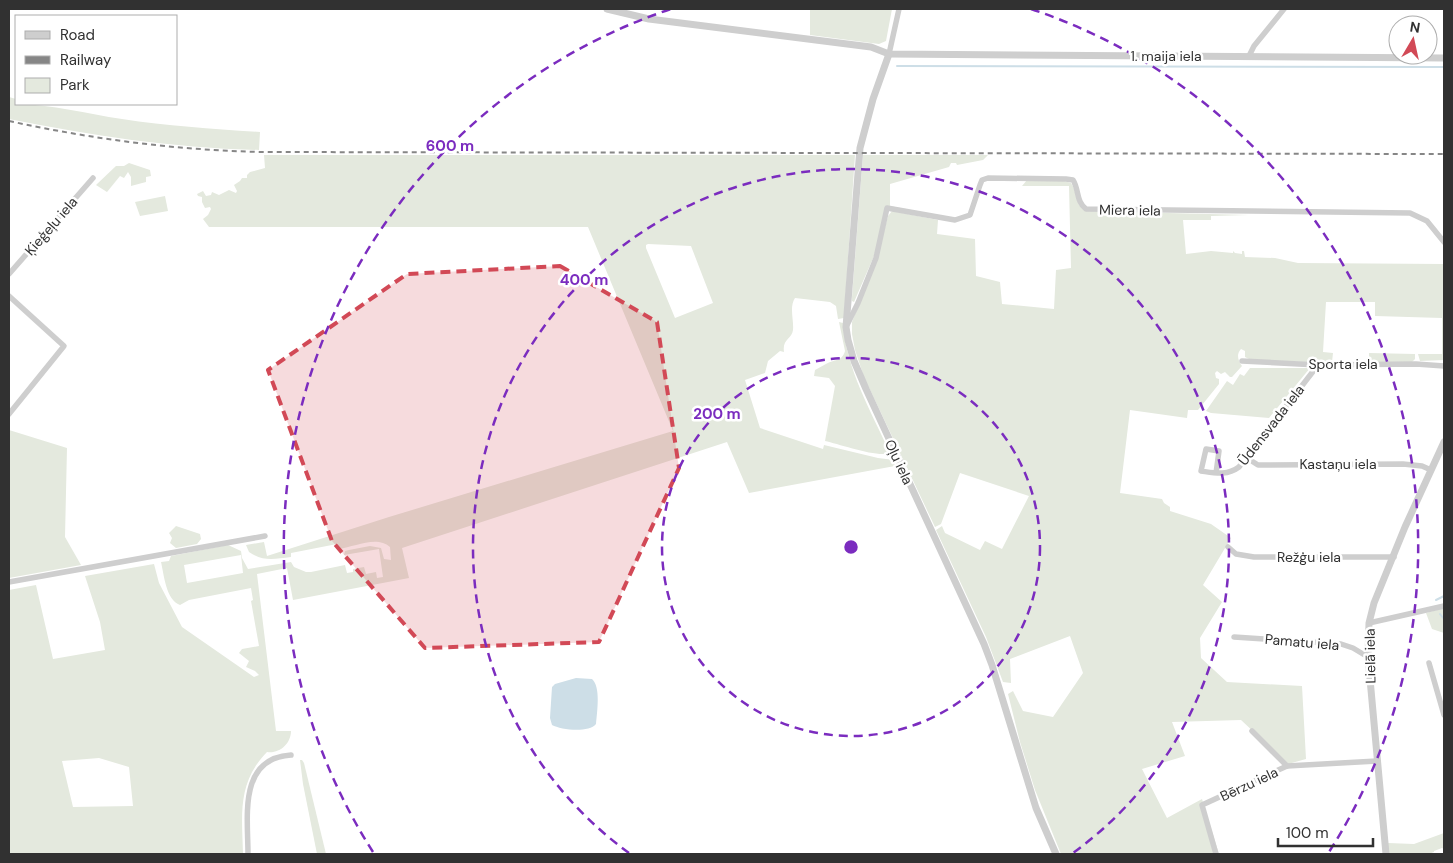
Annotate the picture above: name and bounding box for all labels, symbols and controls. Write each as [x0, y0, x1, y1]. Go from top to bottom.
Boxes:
legend [15, 15, 178, 105]
north arrow [1388, 15, 1438, 65]
text: N [1409, 17, 1421, 37]
text: Road [60, 25, 95, 45]
street label: 1. maija iela [1130, 47, 1202, 65]
text: Railway [60, 50, 112, 70]
text: Park [60, 75, 90, 95]
text: 600 m [426, 136, 474, 156]
street label: Ķieģeļu iela [21, 193, 81, 259]
street label: Miera iela [1099, 200, 1161, 220]
text: 400 m [560, 270, 608, 290]
street label: Sporta iela [1308, 355, 1378, 373]
street label: Ūdensvada iela [1234, 381, 1308, 469]
text: 200 m [693, 404, 741, 424]
street label: Oļu iela [881, 437, 917, 487]
street label: Kastaņu iela [1299, 455, 1377, 473]
centre of rings [842, 538, 860, 556]
street label: Režģu iela [1277, 548, 1341, 566]
street label: Lielā iela [1361, 628, 1379, 684]
street label: Pamatu iela [1264, 630, 1340, 654]
street label: Bērzu iela [1217, 763, 1281, 805]
scale bar [1278, 816, 1373, 848]
text: 100 m [1286, 823, 1329, 843]

